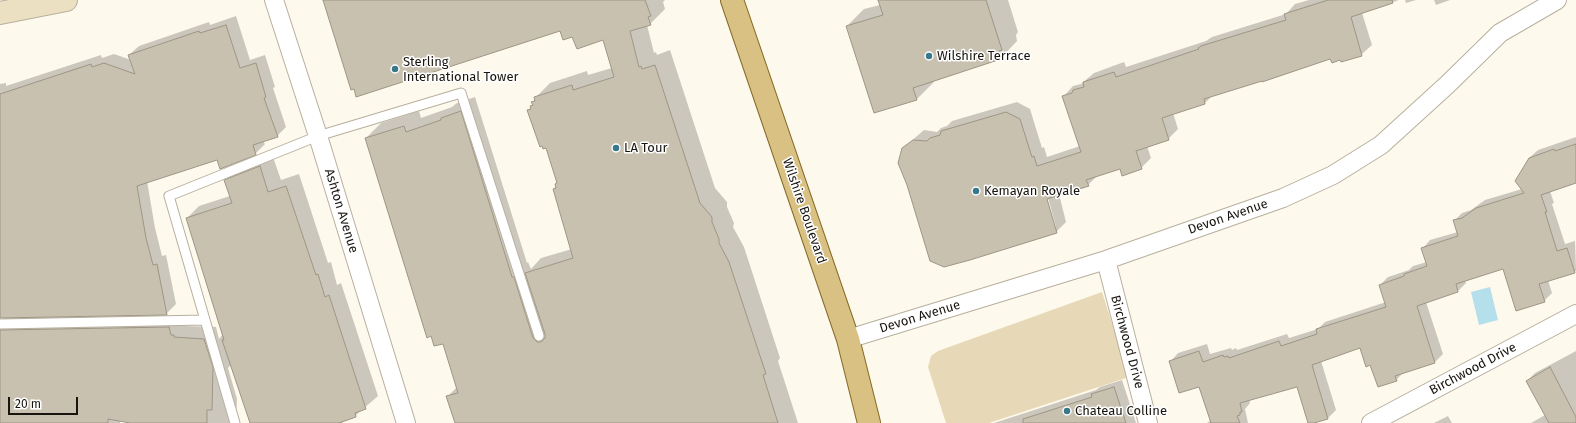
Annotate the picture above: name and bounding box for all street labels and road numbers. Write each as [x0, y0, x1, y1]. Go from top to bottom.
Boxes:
street label: Wilshire Boulevard [779, 156, 829, 266]
street label: Ashton Avenue [321, 167, 361, 255]
street label: Devon Avenue [1186, 196, 1270, 238]
street label: Birchwood Drive [1107, 294, 1147, 390]
street label: Devon Avenue [878, 297, 962, 337]
street label: Birchwood Drive [1427, 340, 1519, 398]

